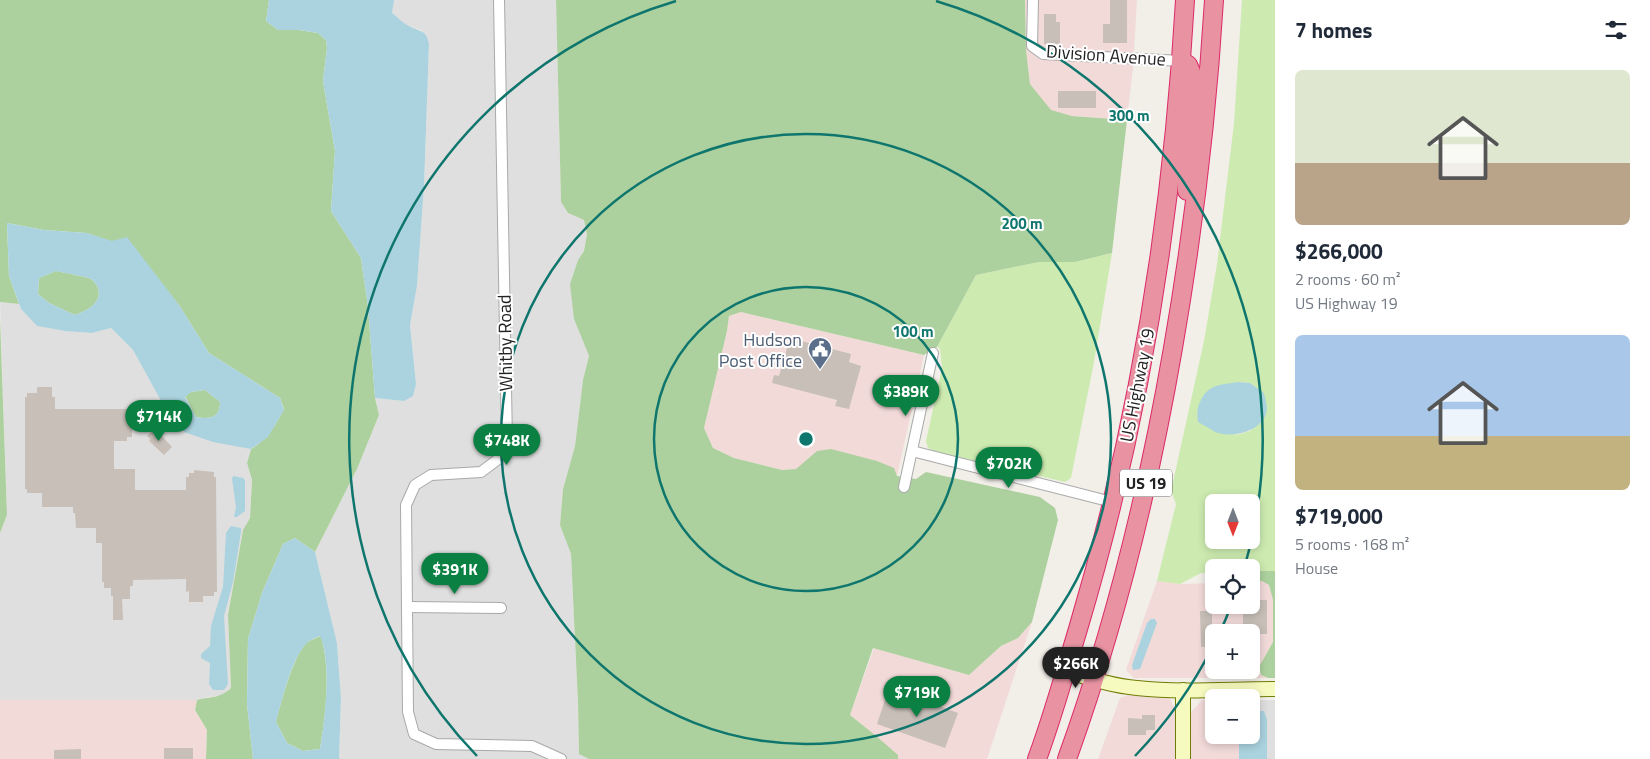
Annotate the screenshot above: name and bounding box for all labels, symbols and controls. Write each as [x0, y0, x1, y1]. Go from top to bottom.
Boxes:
text: 7 homes [1295, 14, 1372, 46]
icon: filters [1602, 16, 1630, 44]
street label: Division Avenue [1045, 37, 1167, 73]
icon: home [1418, 103, 1508, 193]
text: 300 m [1108, 104, 1150, 127]
text: 200 m [1001, 212, 1043, 235]
text: $266,000 [1295, 235, 1383, 267]
text: 2 rooms · 60 m² [1295, 267, 1400, 291]
text: US Highway 19 [1295, 291, 1398, 315]
street label: Whitby Road [491, 294, 519, 392]
text: 100 m [892, 320, 934, 343]
place label: Hudson Post Office [719, 326, 802, 374]
street label: US Highway 19 [1113, 326, 1161, 444]
public building icon: Hudson Post Office [807, 336, 833, 370]
icon: home [1418, 368, 1508, 458]
pin: $389K [871, 374, 941, 417]
text: $389K [883, 379, 929, 403]
pin: $714K [124, 400, 194, 442]
text: $714K [136, 404, 182, 428]
pin: $748K [472, 424, 542, 466]
text: $748K [484, 428, 530, 452]
centre of rings [797, 430, 815, 448]
pin: $702K [974, 446, 1044, 489]
text: $702K [986, 451, 1032, 475]
road number: US 19 [1120, 469, 1172, 496]
north arrow [1205, 494, 1260, 549]
map controls [1205, 494, 1260, 744]
text: $719,000 [1295, 500, 1383, 532]
text: 5 rooms · 168 m² [1295, 532, 1409, 556]
pin: $391K [420, 552, 490, 595]
text: House [1295, 556, 1338, 580]
text: $391K [432, 557, 478, 581]
button: locate [1205, 559, 1260, 614]
button: + [1205, 624, 1260, 679]
pin: $266K [1041, 646, 1111, 689]
text: $266K [1053, 651, 1099, 675]
pin: $719K [882, 676, 952, 718]
text: $719K [894, 680, 940, 704]
button: − [1205, 689, 1260, 744]

